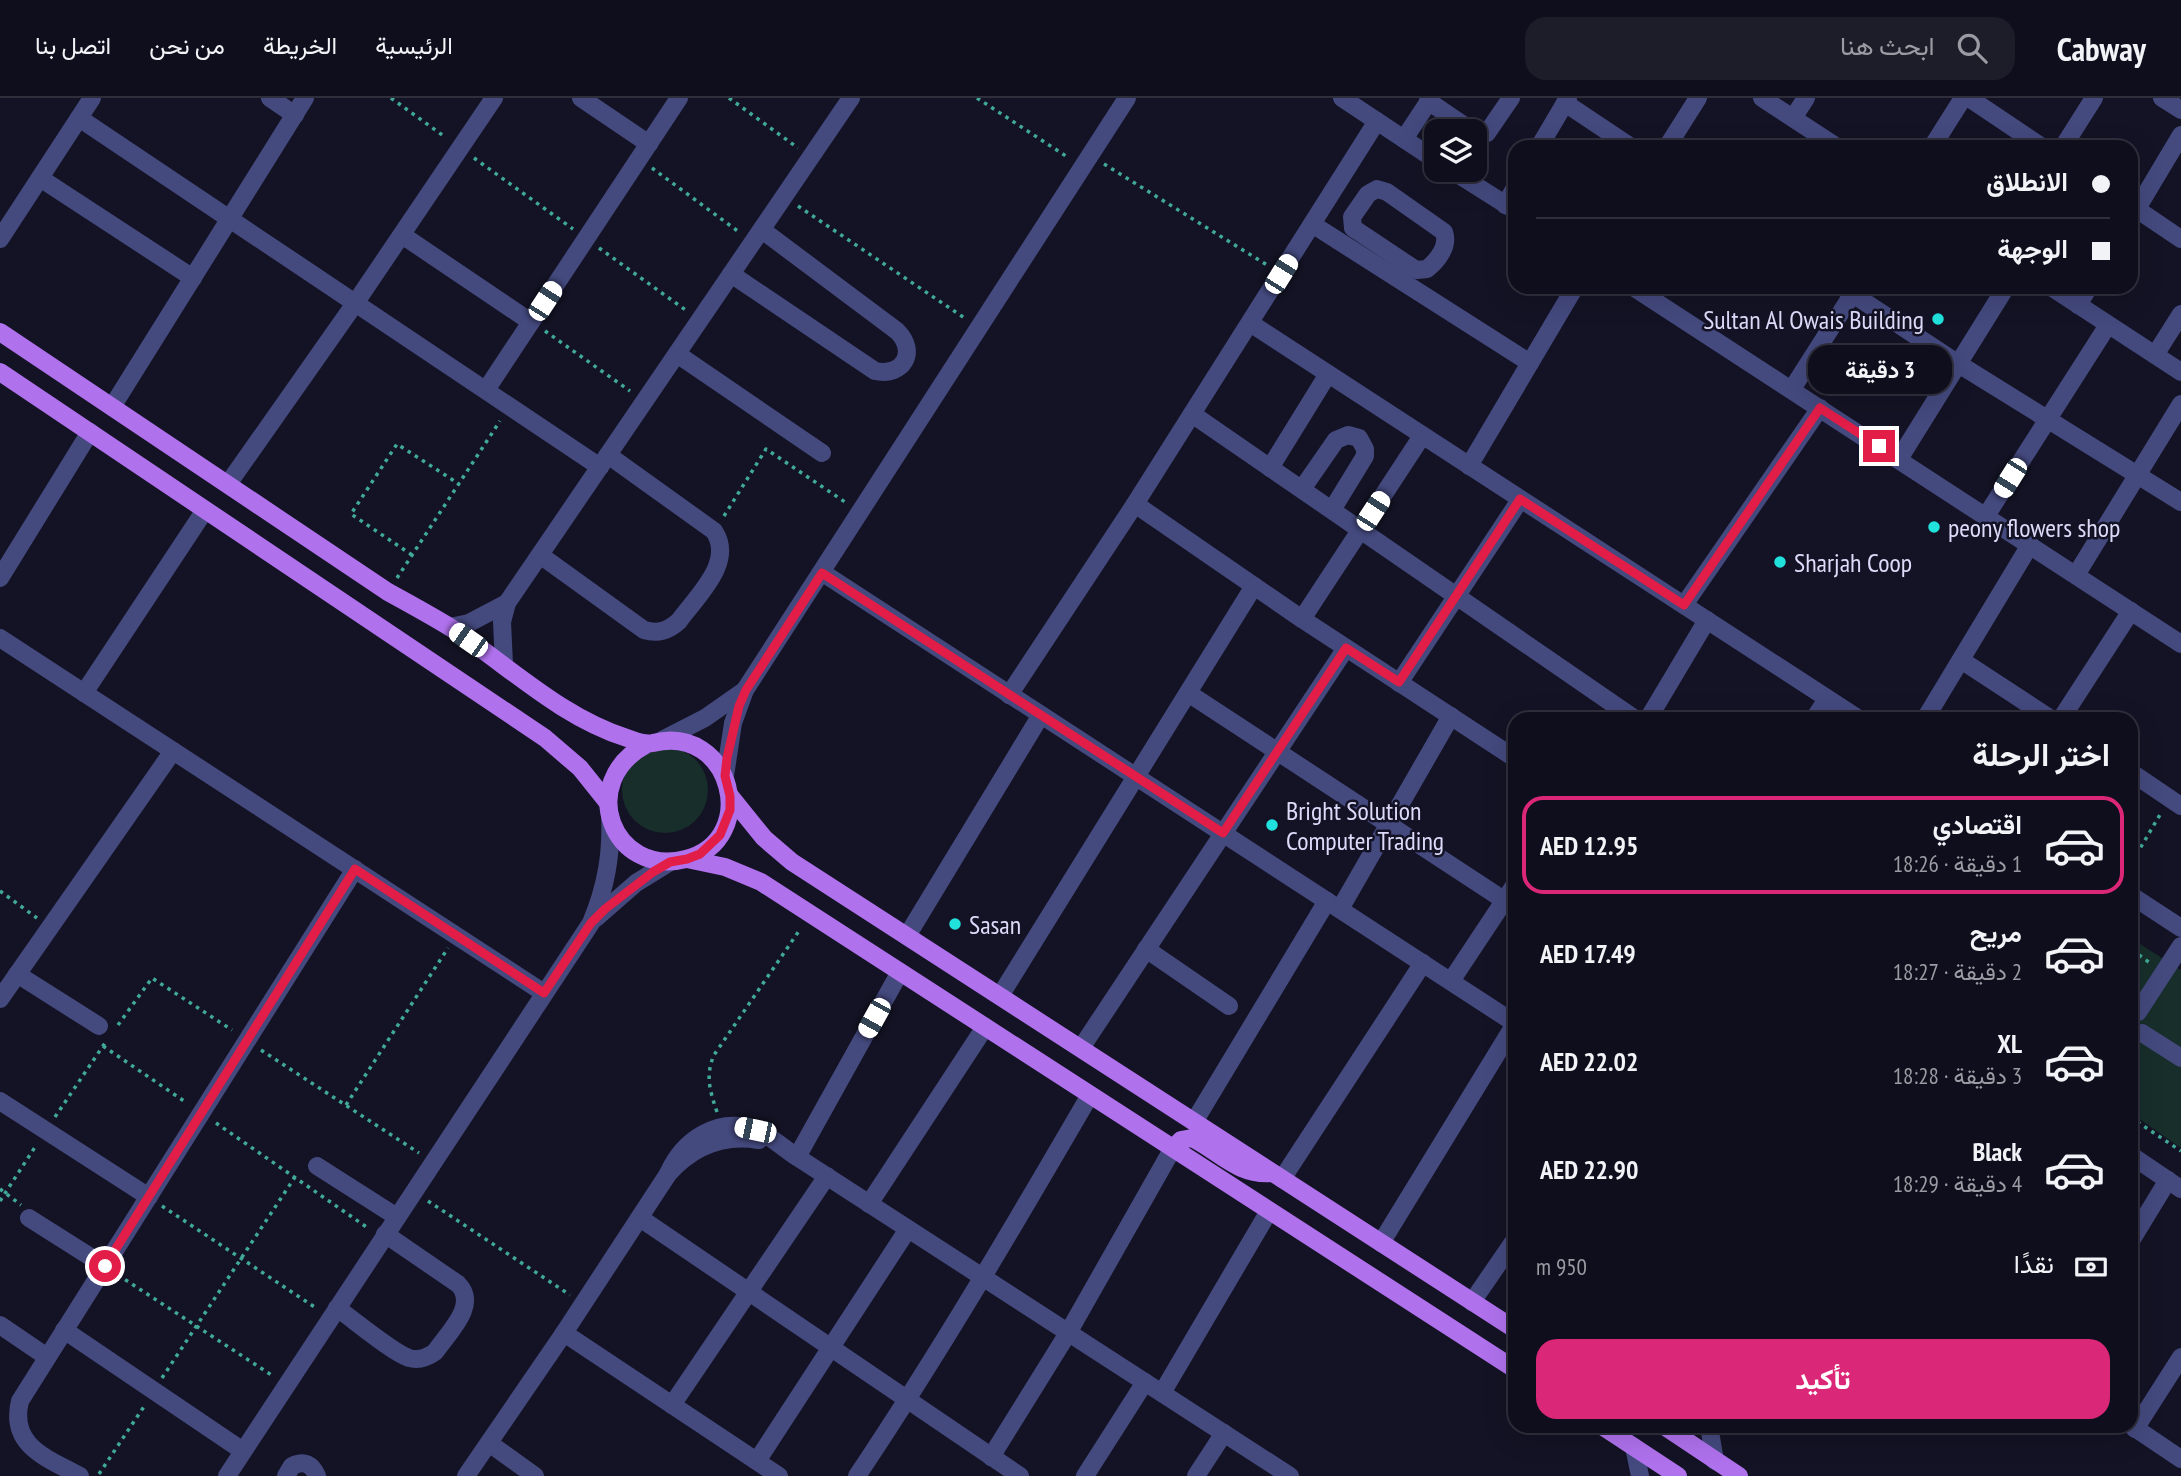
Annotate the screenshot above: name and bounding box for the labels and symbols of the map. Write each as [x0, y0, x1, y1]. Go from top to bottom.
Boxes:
car [1261, 251, 1302, 297]
car [525, 278, 566, 324]
place label: Sultan Al Owais Building [1703, 303, 1924, 336]
marker: Sultan Al Owais Building [1930, 311, 1946, 327]
callout: 3 دقيقة [1807, 344, 1951, 394]
route end [1863, 430, 1895, 462]
car [1990, 455, 2031, 501]
car [1353, 488, 1394, 534]
place label: peony flowers shop [1948, 511, 2120, 544]
marker: peony flowers shop [1926, 519, 1942, 535]
place label: Sharjah Coop [1794, 546, 1912, 579]
marker: Sharjah Coop [1772, 554, 1788, 570]
car [445, 619, 492, 661]
place label: Bright Solution Computer Trading [1286, 794, 1444, 857]
marker: Bright Solution Computer Trading [1264, 817, 1280, 833]
place label: Sasan [969, 908, 1021, 941]
marker: Sasan [947, 916, 963, 932]
car [855, 995, 894, 1041]
car [733, 1115, 778, 1145]
route start [89, 1250, 121, 1282]

